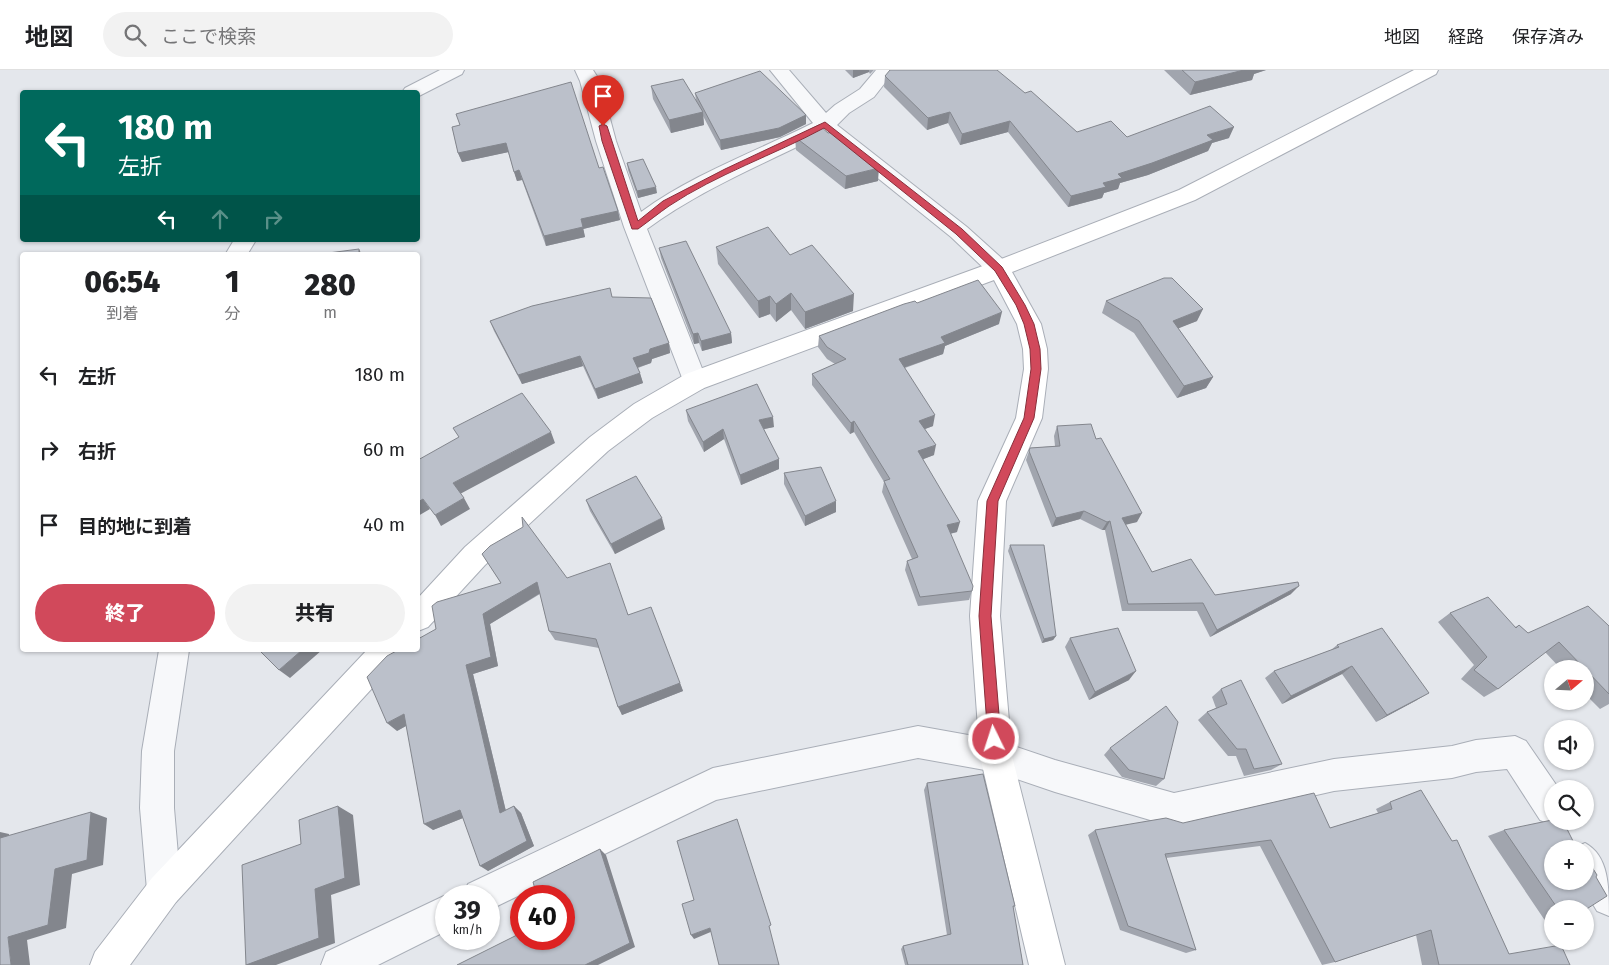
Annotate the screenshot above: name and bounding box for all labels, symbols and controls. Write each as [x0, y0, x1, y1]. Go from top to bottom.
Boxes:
search box [103, 12, 453, 57]
icon: search [121, 21, 149, 49]
text: 地図 [25, 23, 73, 51]
text: ここで検索 [161, 25, 256, 48]
text: 地図 [1384, 26, 1420, 48]
text: 経路 [1448, 26, 1484, 48]
text: 保存済み [1512, 26, 1584, 48]
pin [582, 75, 624, 126]
icon: arrive [589, 82, 617, 110]
text: 180 m [118, 106, 213, 148]
icon: left [35, 110, 100, 175]
text: 左折 [118, 153, 162, 180]
icon: left [153, 205, 181, 233]
icon: ahead [206, 205, 234, 233]
icon: right [259, 205, 287, 233]
text: 06:54 [84, 264, 160, 300]
text: 1 [225, 264, 240, 300]
text: 280 [305, 267, 356, 303]
text: m [323, 303, 337, 322]
text: 到着 [106, 304, 138, 323]
text: 分 [224, 304, 240, 323]
icon: left [35, 361, 63, 389]
text: 180 m [354, 363, 405, 386]
text: 左折 [78, 365, 116, 388]
icon: right [35, 436, 63, 464]
text: 60 m [363, 438, 405, 461]
text: 右折 [78, 440, 116, 463]
icon: arrive [35, 511, 63, 539]
text: 40 m [363, 513, 405, 536]
text: 目的地に到着 [78, 515, 192, 538]
button: 終了 [35, 584, 215, 642]
button: 共有 [225, 584, 405, 642]
north arrow [1544, 660, 1594, 710]
map controls [1544, 660, 1594, 950]
position arrow [967, 712, 1019, 764]
button: sound [1544, 720, 1594, 770]
button: search [1544, 780, 1594, 830]
button: + [1544, 840, 1594, 890]
speed limit sign: 40 [510, 885, 575, 950]
text: 39 [454, 896, 481, 926]
button: − [1544, 900, 1594, 950]
text: km/h [453, 923, 482, 937]

